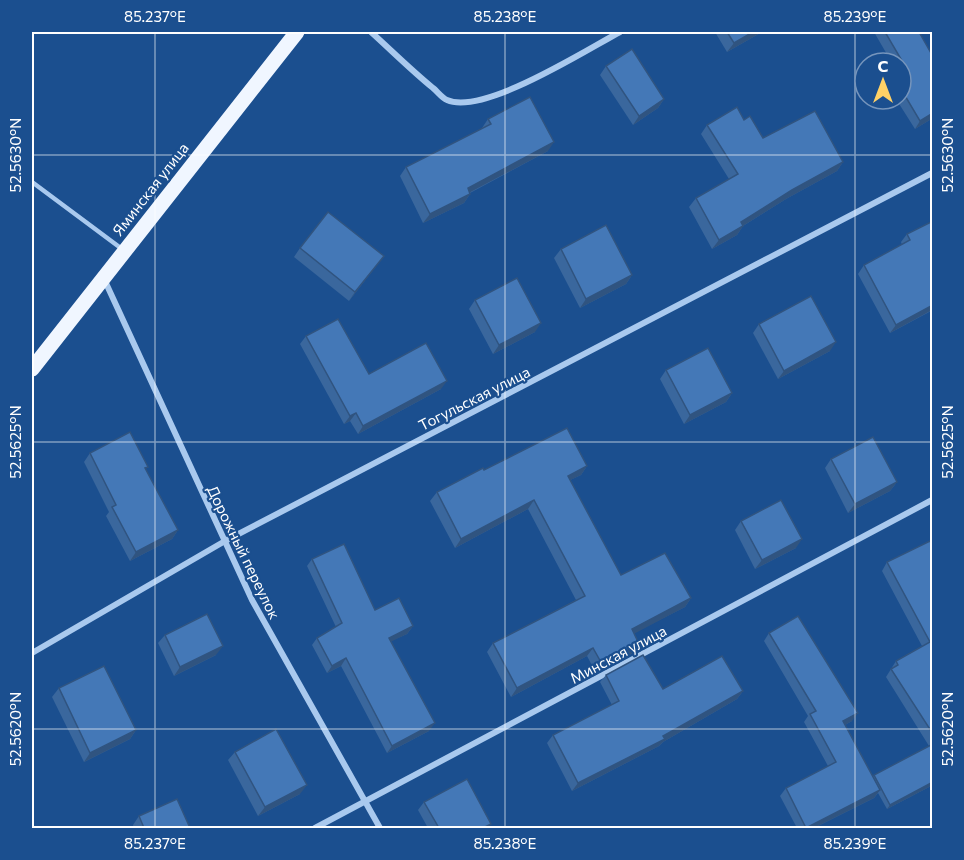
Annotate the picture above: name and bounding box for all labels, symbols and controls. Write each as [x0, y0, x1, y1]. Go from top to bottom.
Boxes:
text: 85.237°E [124, 7, 186, 25]
text: 85.238°E [474, 7, 537, 25]
text: 85.239°E [824, 7, 887, 25]
north arrow [853, 51, 913, 111]
text: С [878, 56, 889, 75]
text: 52.5630°N [6, 118, 24, 192]
text: 52.5630°N [938, 118, 956, 192]
street label: Яминская улица [108, 139, 192, 239]
street label: Тогульская улица [415, 362, 533, 434]
text: 52.5625°N [6, 405, 24, 479]
text: 52.5625°N [938, 405, 956, 479]
street label: Дорожный переулок [204, 482, 284, 622]
street label: Минская улица [567, 621, 669, 687]
text: 52.5620°N [6, 692, 24, 766]
text: 52.5620°N [938, 692, 956, 766]
text: 85.237°E [124, 834, 186, 852]
text: 85.238°E [474, 834, 537, 852]
text: 85.239°E [824, 834, 887, 852]

